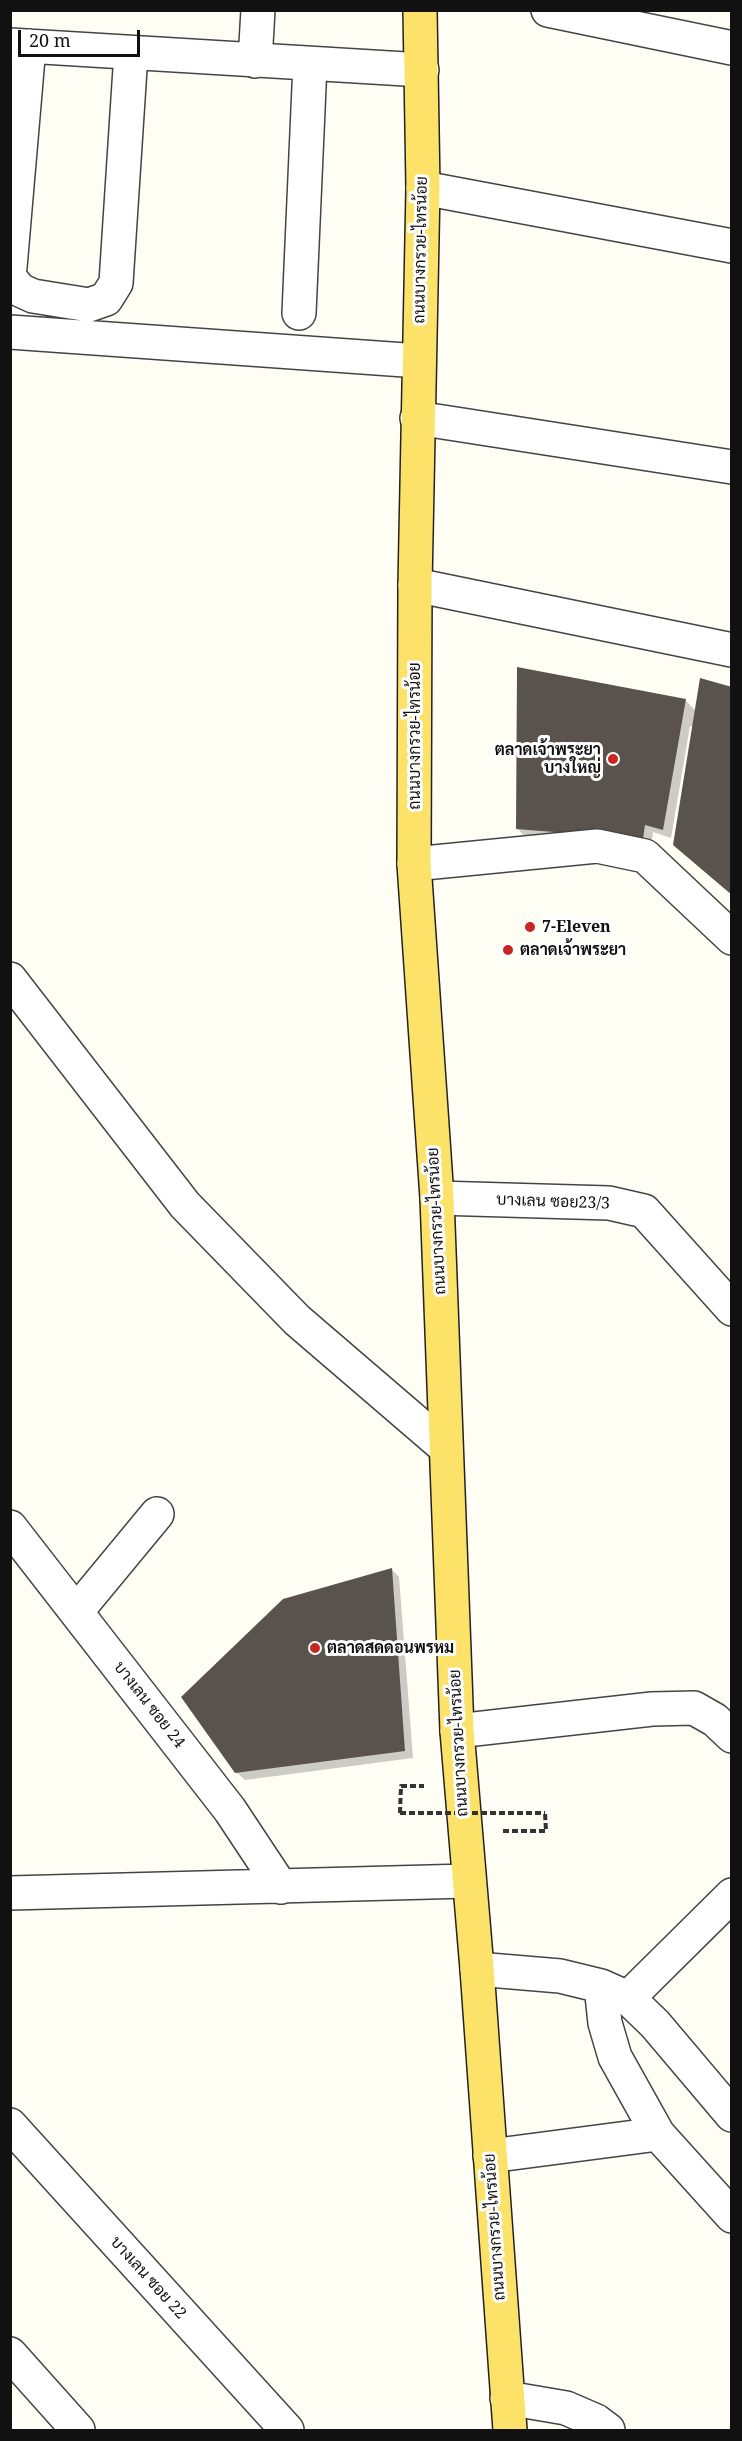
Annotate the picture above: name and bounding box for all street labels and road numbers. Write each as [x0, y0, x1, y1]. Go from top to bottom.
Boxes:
street label: ถนนบางกรวย-ไทรน้อย [410, 176, 432, 324]
street label: ถนนบางกรวย-ไทรน้อย [405, 662, 425, 810]
street label: ถนนบางกรวย-ไทรน้อย [424, 1147, 450, 1295]
street label: บางเลน ซอย23/3 [496, 1190, 610, 1214]
street label: บางเลน ซอย 24 [109, 1658, 189, 1752]
street label: ถนนบางกรวย-ไทรน้อย [446, 1669, 472, 1817]
street label: ถนนบางกรวย-ไทรน้อย [480, 2153, 510, 2301]
street label: บางเลน ซอย 22 [106, 2233, 190, 2323]

